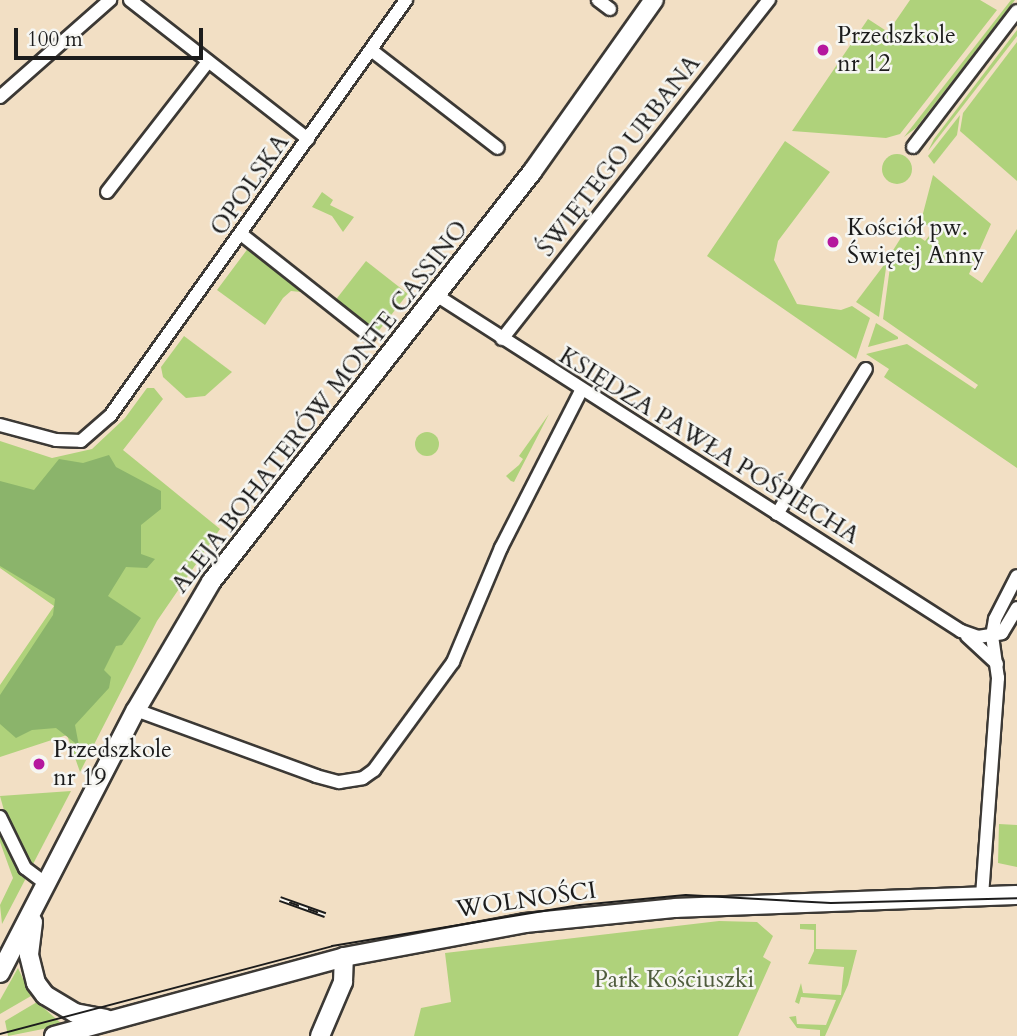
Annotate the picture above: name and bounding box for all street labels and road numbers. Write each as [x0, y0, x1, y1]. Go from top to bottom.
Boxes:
street label: ŚWIĘTEGO URBANA [532, 50, 706, 262]
street label: OPOLSKA [205, 129, 295, 241]
street label: ALEJA BOHATERÓW MONTE CASSINO [166, 215, 474, 599]
street label: KSIĘDZA PAWŁA POŚPIECHA [554, 341, 864, 551]
street label: WOLNOŚCI [454, 876, 598, 924]

